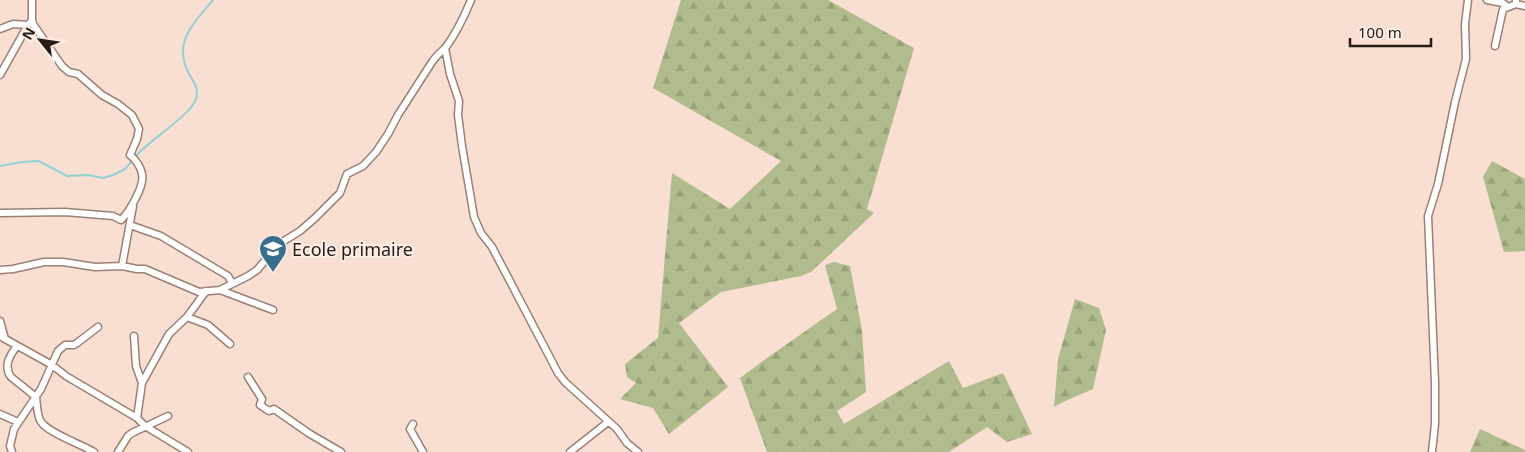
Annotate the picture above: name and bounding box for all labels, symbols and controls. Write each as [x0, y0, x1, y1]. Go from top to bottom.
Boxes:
north arrow [15, 15, 65, 65]
scale bar [1350, 15, 1431, 47]
text: 100 m [1358, 22, 1402, 42]
text: N [17, 24, 39, 43]
school or university icon: Ecole primaire [258, 234, 288, 273]
place label: Ecole primaire [292, 237, 413, 261]

